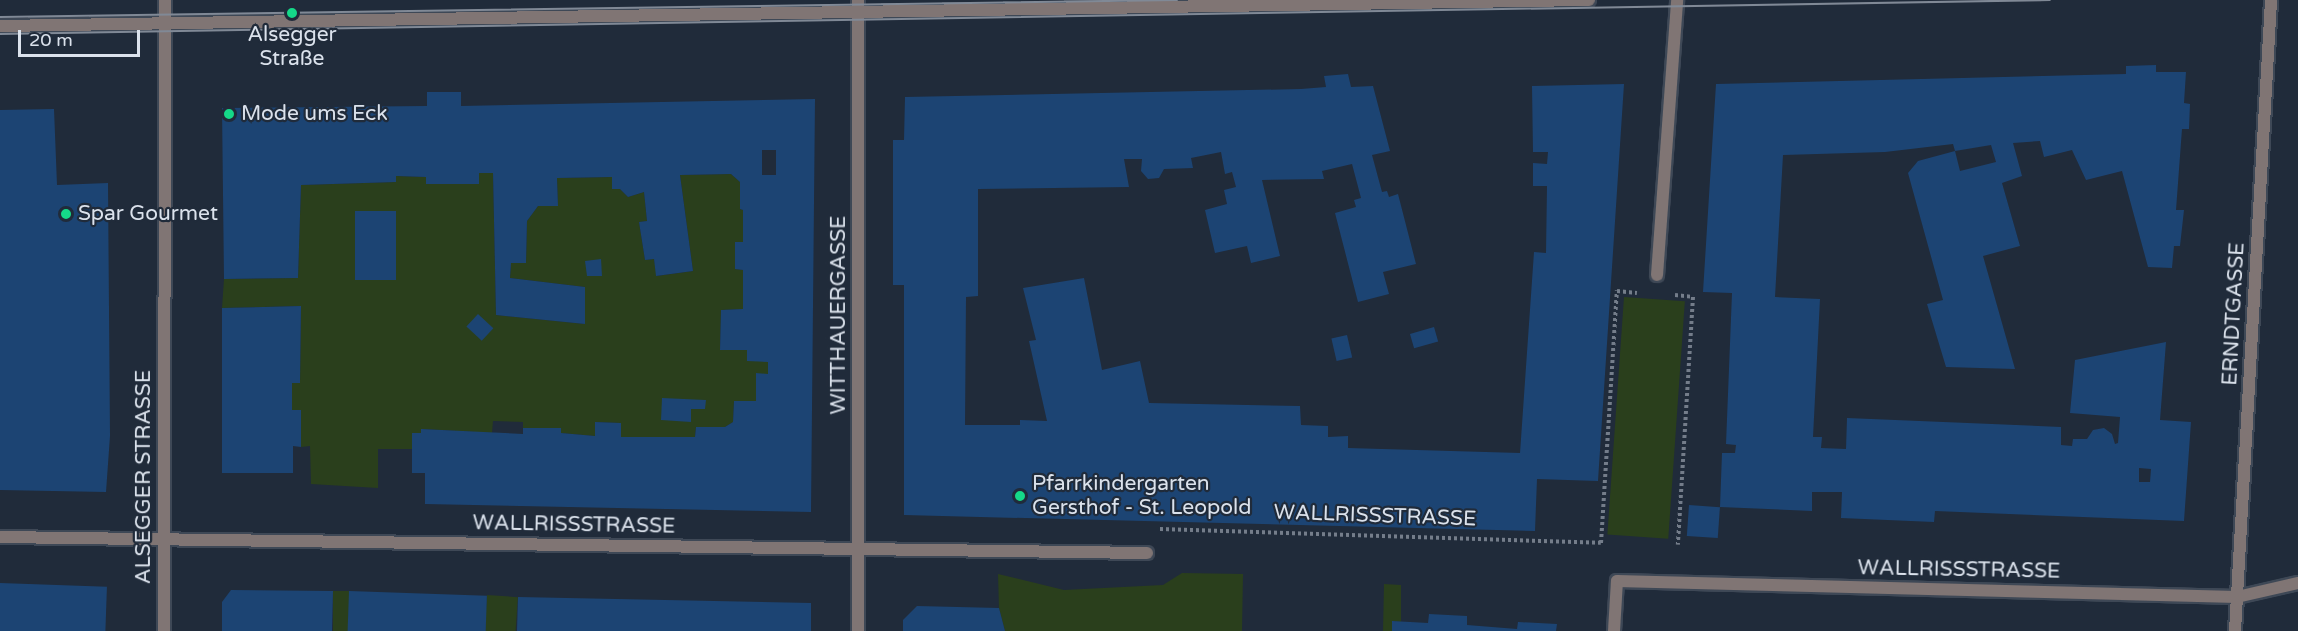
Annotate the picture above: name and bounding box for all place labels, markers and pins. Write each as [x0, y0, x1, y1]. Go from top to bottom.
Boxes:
marker: Alsegger Straße [285, 6, 299, 20]
place label: Alsegger Straße [247, 22, 337, 72]
place label: Mode ums Eck [241, 101, 388, 127]
marker: Mode ums Eck [222, 107, 236, 121]
place label: Spar Gourmet [78, 201, 218, 227]
marker: Spar Gourmet [59, 207, 73, 221]
place label: Pfarrkindergarten Gersthof - St. Leopold [1032, 471, 1251, 521]
marker: Pfarrkindergarten Gersthof - St. Leopold [1013, 489, 1027, 503]

